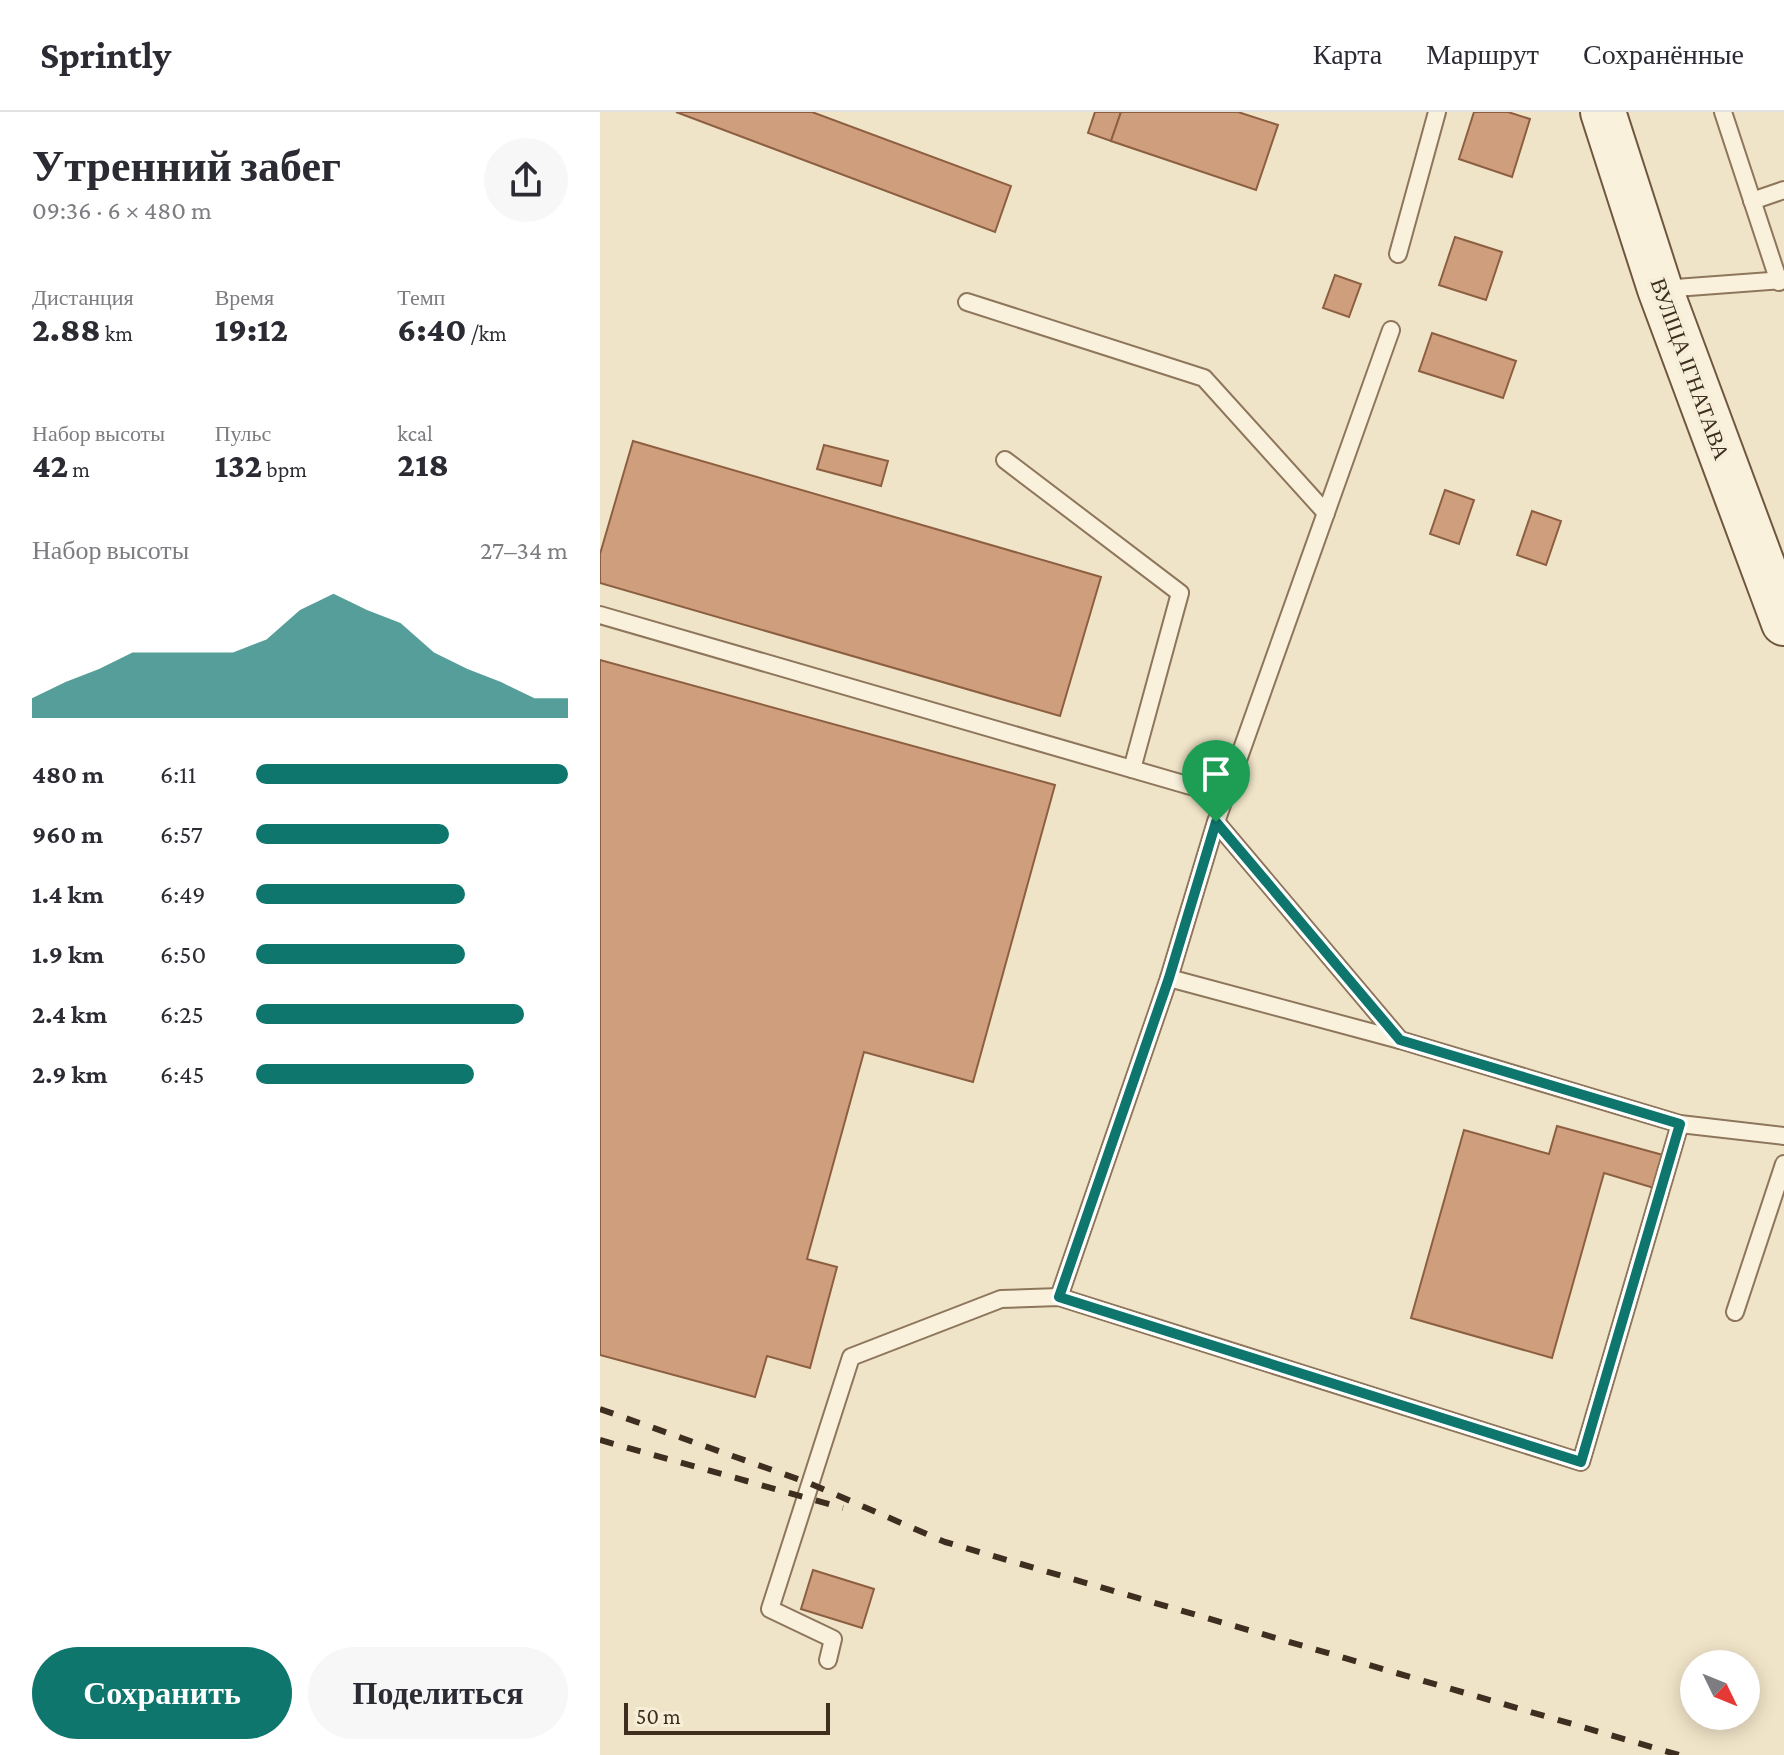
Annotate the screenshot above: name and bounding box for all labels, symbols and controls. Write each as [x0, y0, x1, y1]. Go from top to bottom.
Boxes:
text: Sprintly [40, 34, 171, 76]
text: Карта [1313, 39, 1382, 70]
text: Маршрут [1426, 39, 1539, 70]
text: Сохранённые [1583, 39, 1744, 70]
button: share [484, 138, 568, 222]
text: Утренний забег [32, 142, 341, 190]
text: 09:36 · 6 × 480 m [32, 196, 212, 225]
street label: ВУЛІЦА ІГНАТАВА [1646, 275, 1735, 463]
text: Дистанция [32, 285, 134, 310]
text: Время [215, 285, 274, 310]
text: Темп [397, 285, 445, 310]
text: 2.88 [32, 311, 101, 348]
text: 19:12 [215, 311, 288, 348]
text: 6:40 [397, 311, 466, 348]
text: km [101, 321, 133, 346]
text: /km [466, 321, 507, 346]
text: Набор высоты [32, 421, 165, 446]
text: Пульс [215, 421, 271, 446]
text: kcal [397, 421, 433, 446]
text: 218 [397, 446, 449, 483]
text: 42 [32, 447, 68, 484]
text: 132 [215, 447, 262, 484]
text: m [68, 457, 90, 482]
text: bpm [262, 457, 307, 482]
text: Набор высоты [32, 536, 189, 565]
text: 27–34 m [480, 536, 568, 565]
pin [1182, 740, 1250, 822]
icon: arrive [1194, 752, 1238, 796]
text: 480 m [32, 760, 104, 789]
text: 6:11 [160, 760, 196, 789]
text: 960 m [32, 820, 103, 849]
text: 6:57 [160, 820, 203, 849]
text: 1.4 km [32, 880, 104, 909]
text: 6:49 [160, 880, 205, 909]
text: 1.9 km [32, 940, 104, 969]
text: 6:50 [160, 940, 206, 969]
text: 2.4 km [32, 1000, 107, 1029]
text: 6:25 [160, 1000, 204, 1029]
text: 2.9 km [32, 1060, 108, 1089]
text: 6:45 [160, 1060, 205, 1089]
button: Сохранить [32, 1647, 292, 1739]
button: Поделиться [308, 1647, 568, 1739]
north arrow [1680, 1650, 1760, 1730]
map controls [1680, 1650, 1760, 1730]
scale bar [624, 1699, 830, 1735]
text: 50 m [636, 1704, 681, 1729]

